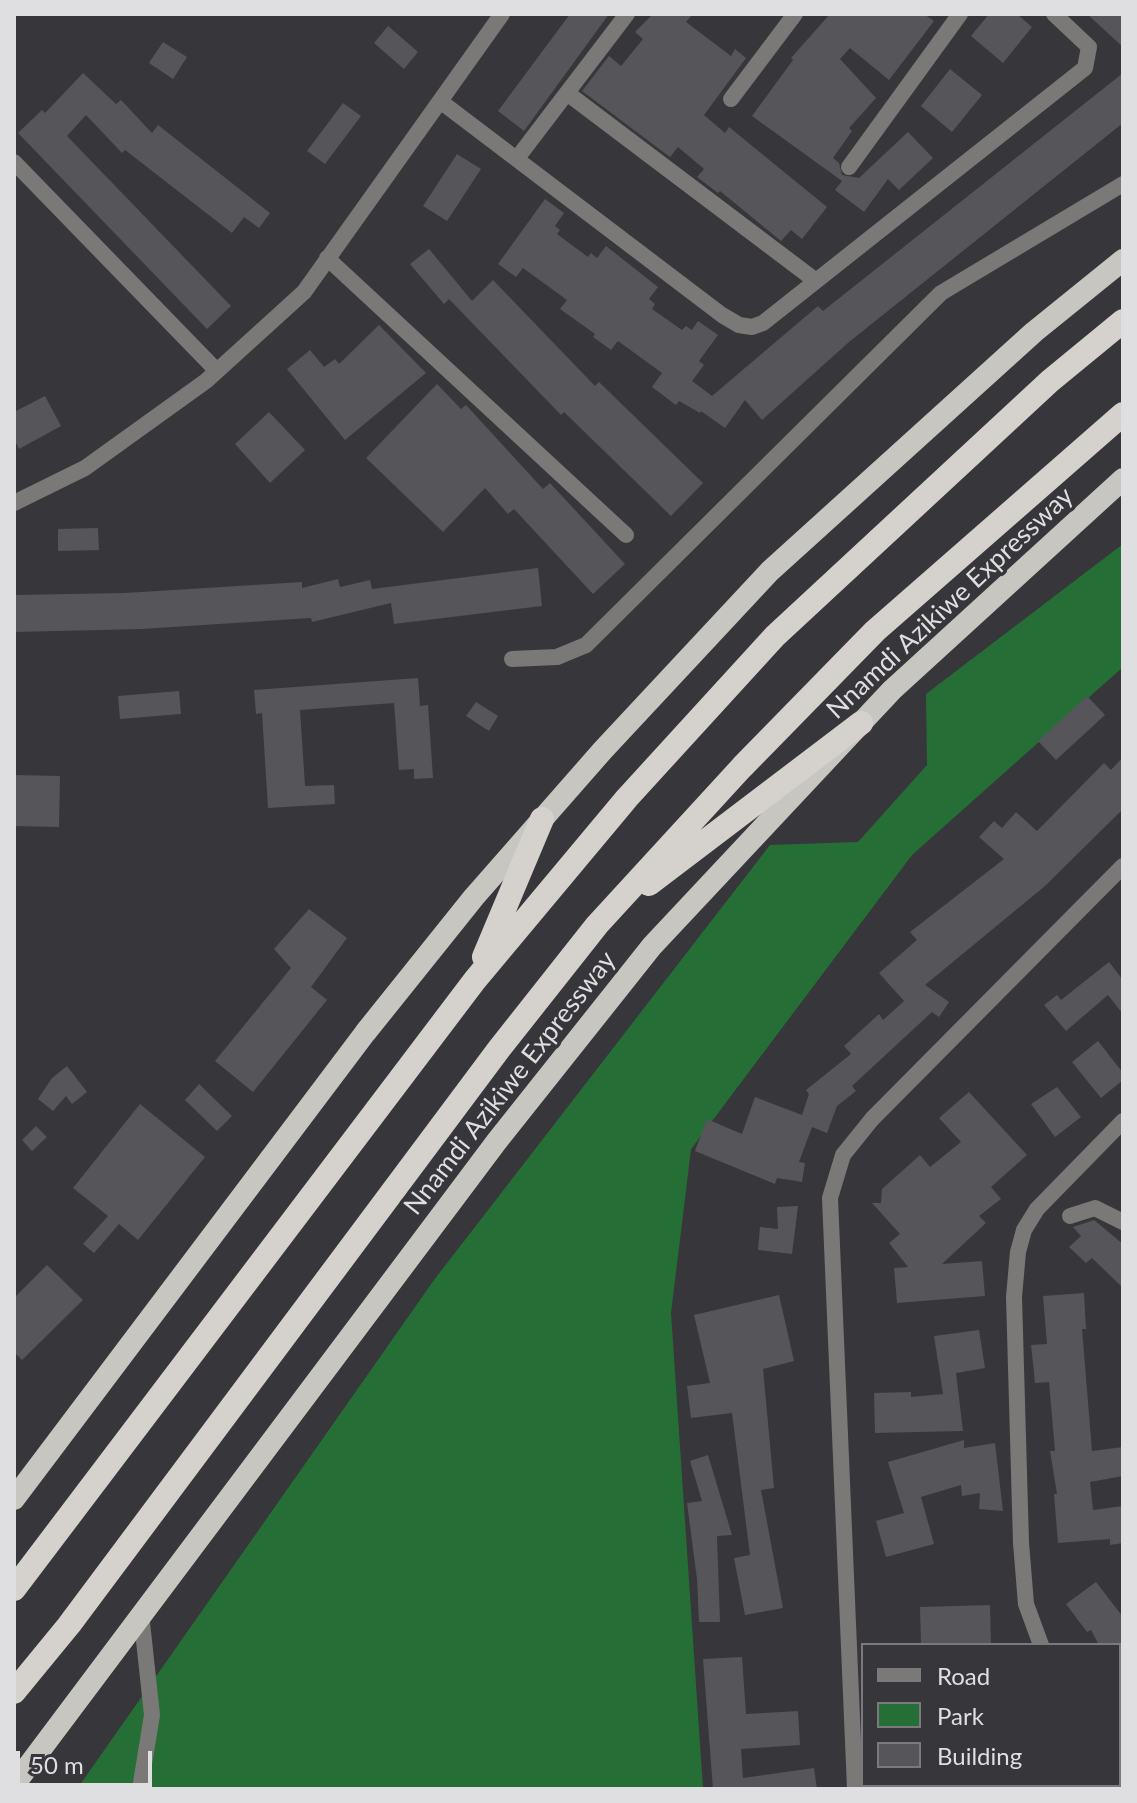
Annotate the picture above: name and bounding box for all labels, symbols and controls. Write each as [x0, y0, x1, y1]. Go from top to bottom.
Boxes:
street label: Nnamdi Azikiwe Expressway [820, 481, 1080, 725]
street label: Nnamdi Azikiwe Expressway [397, 945, 623, 1221]
legend [861, 1643, 1121, 1787]
text: Road [937, 1661, 990, 1690]
text: Park [937, 1701, 984, 1730]
scale bar [20, 1735, 156, 1785]
text: Building [937, 1741, 1022, 1770]
text: 50 m [30, 1750, 84, 1779]

